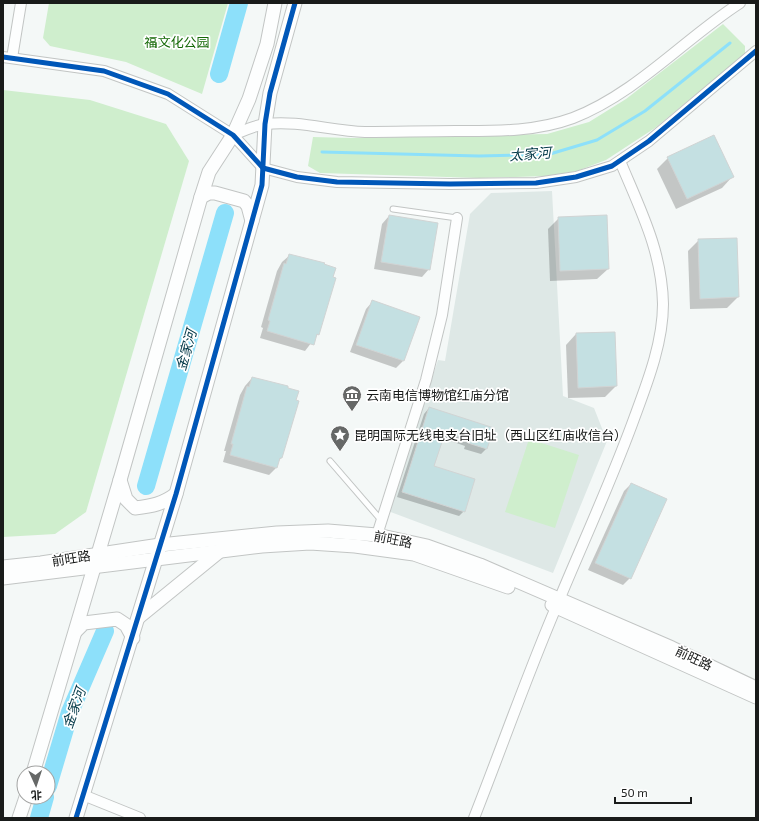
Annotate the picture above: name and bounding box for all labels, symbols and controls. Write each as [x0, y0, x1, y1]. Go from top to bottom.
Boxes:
park label: 福文化公园 [144, 34, 210, 50]
water label: 太家河 [508, 143, 554, 163]
water label: 金家河 [172, 324, 200, 372]
museum icon: 云南电信博物馆红庙分馆 [341, 384, 363, 412]
place label: 云南电信博物馆红庙分馆 [366, 387, 509, 403]
place icon: 昆明国际无线电支台旧址（西山区红庙收信台） [329, 424, 351, 452]
place label: 昆明国际无线电支台旧址（西山区红庙收信台） [354, 427, 627, 443]
street label: 前旺路 [372, 527, 414, 551]
street label: 前旺路 [50, 547, 92, 569]
street label: 前旺路 [673, 643, 715, 673]
water label: 金家河 [58, 682, 90, 730]
north arrow [16, 765, 56, 805]
scale bar [615, 779, 691, 805]
text: 50 m [621, 785, 648, 799]
text: 北 [31, 789, 42, 802]

